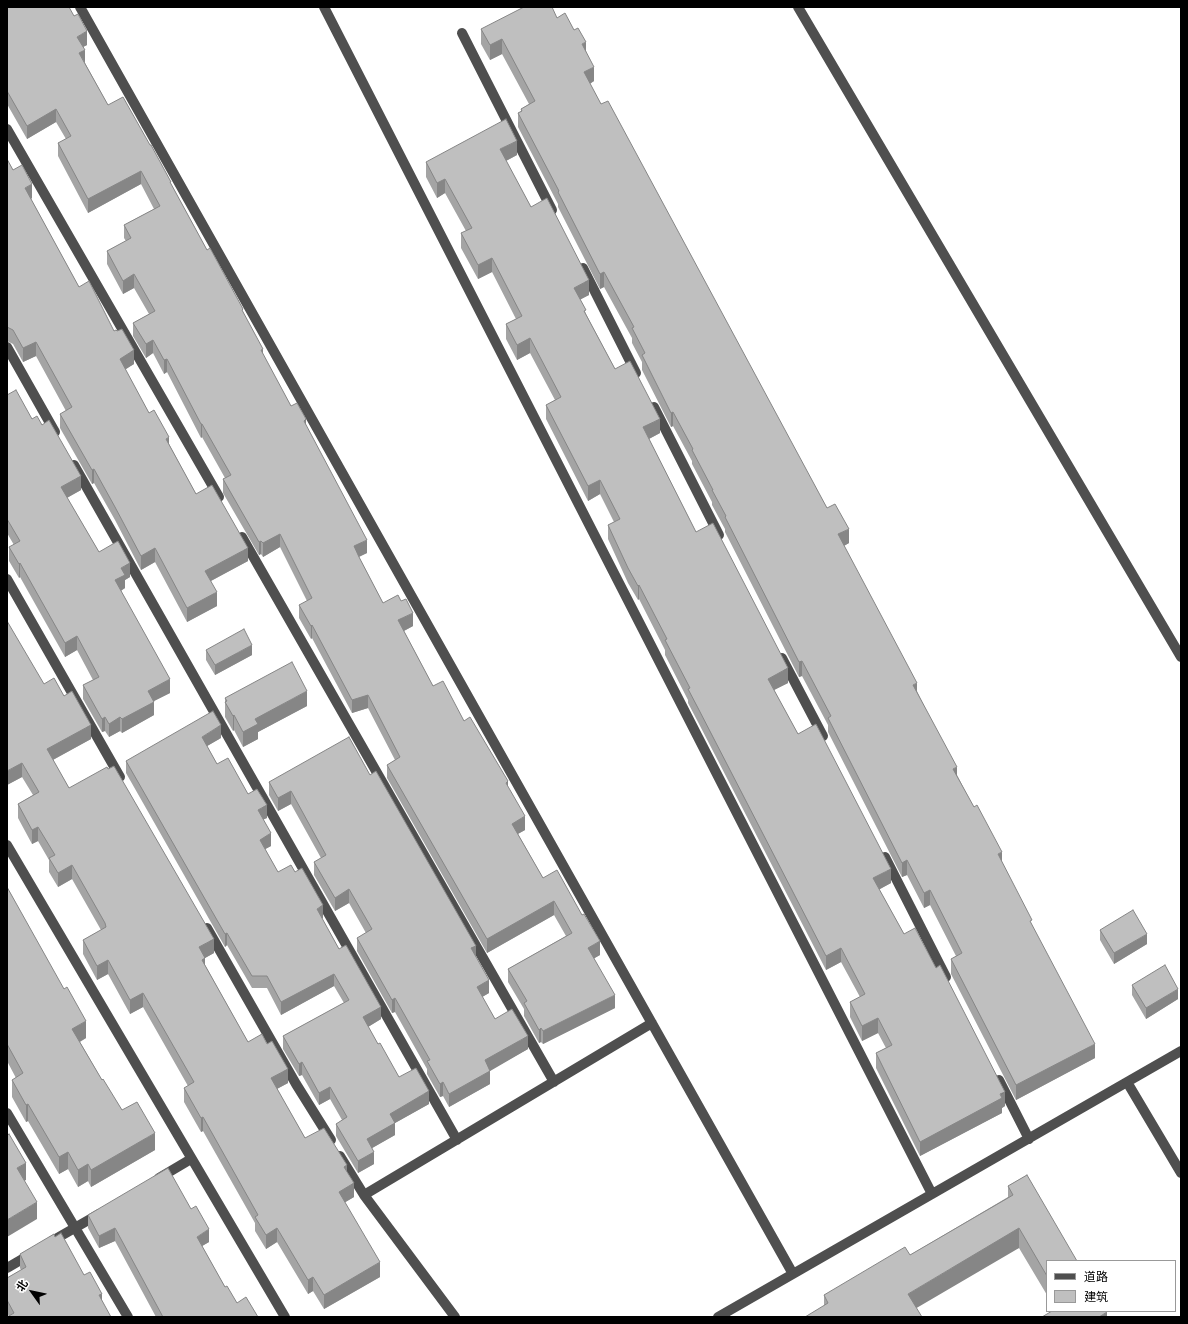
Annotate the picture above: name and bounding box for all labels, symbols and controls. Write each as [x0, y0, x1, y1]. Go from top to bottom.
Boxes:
legend [1046, 1260, 1176, 1312]
text: 道路 [1084, 1268, 1108, 1285]
north arrow [12, 1272, 52, 1312]
text: 北 [12, 1276, 31, 1294]
text: 建筑 [1084, 1288, 1108, 1305]

